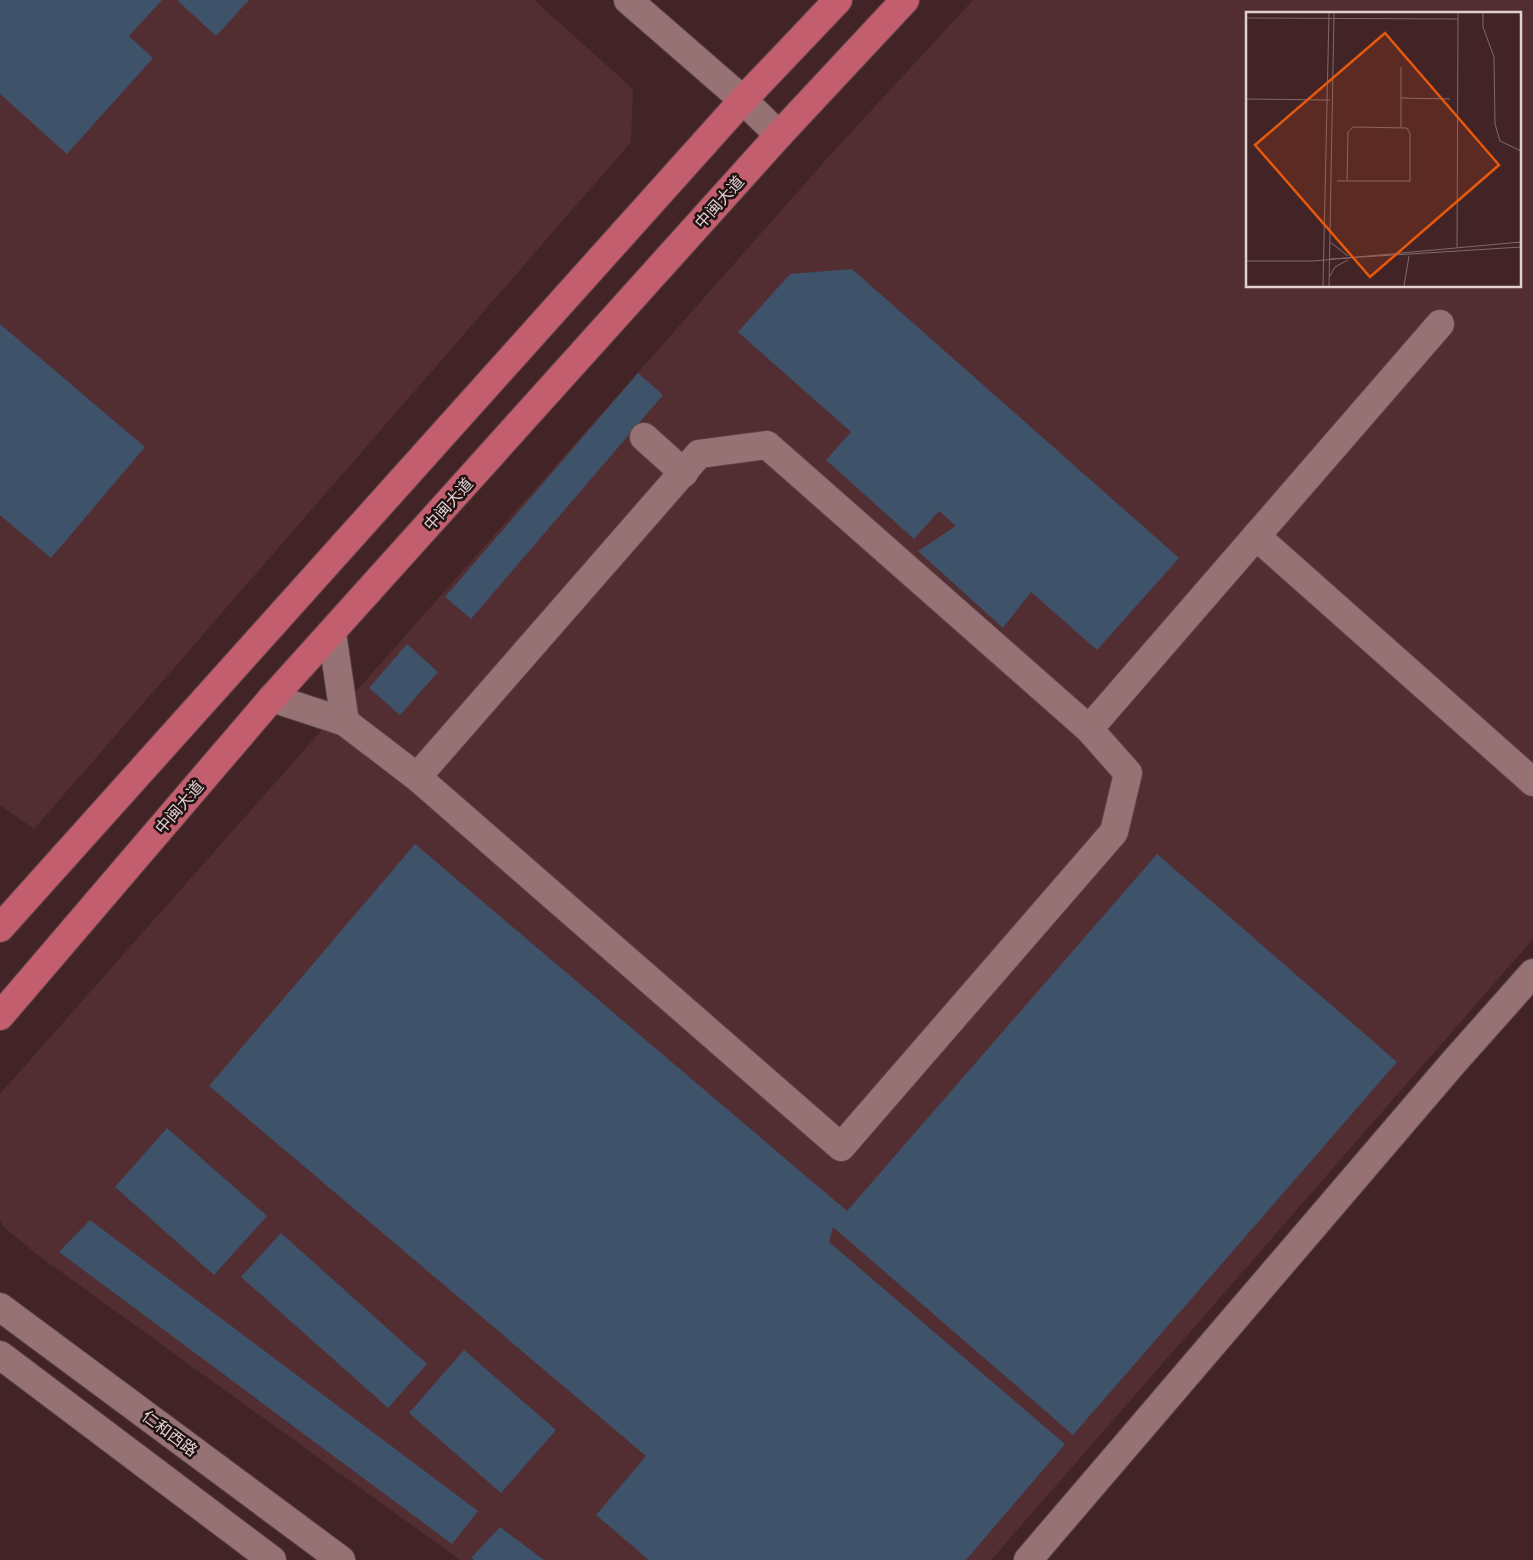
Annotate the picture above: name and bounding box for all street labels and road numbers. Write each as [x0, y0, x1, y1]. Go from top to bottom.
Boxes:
street label: 中闽大道 [691, 172, 748, 232]
street label: 中闽大道 [420, 474, 477, 534]
street label: 中闽大道 [151, 777, 208, 838]
street label: 仁和西路 [138, 1407, 201, 1460]

